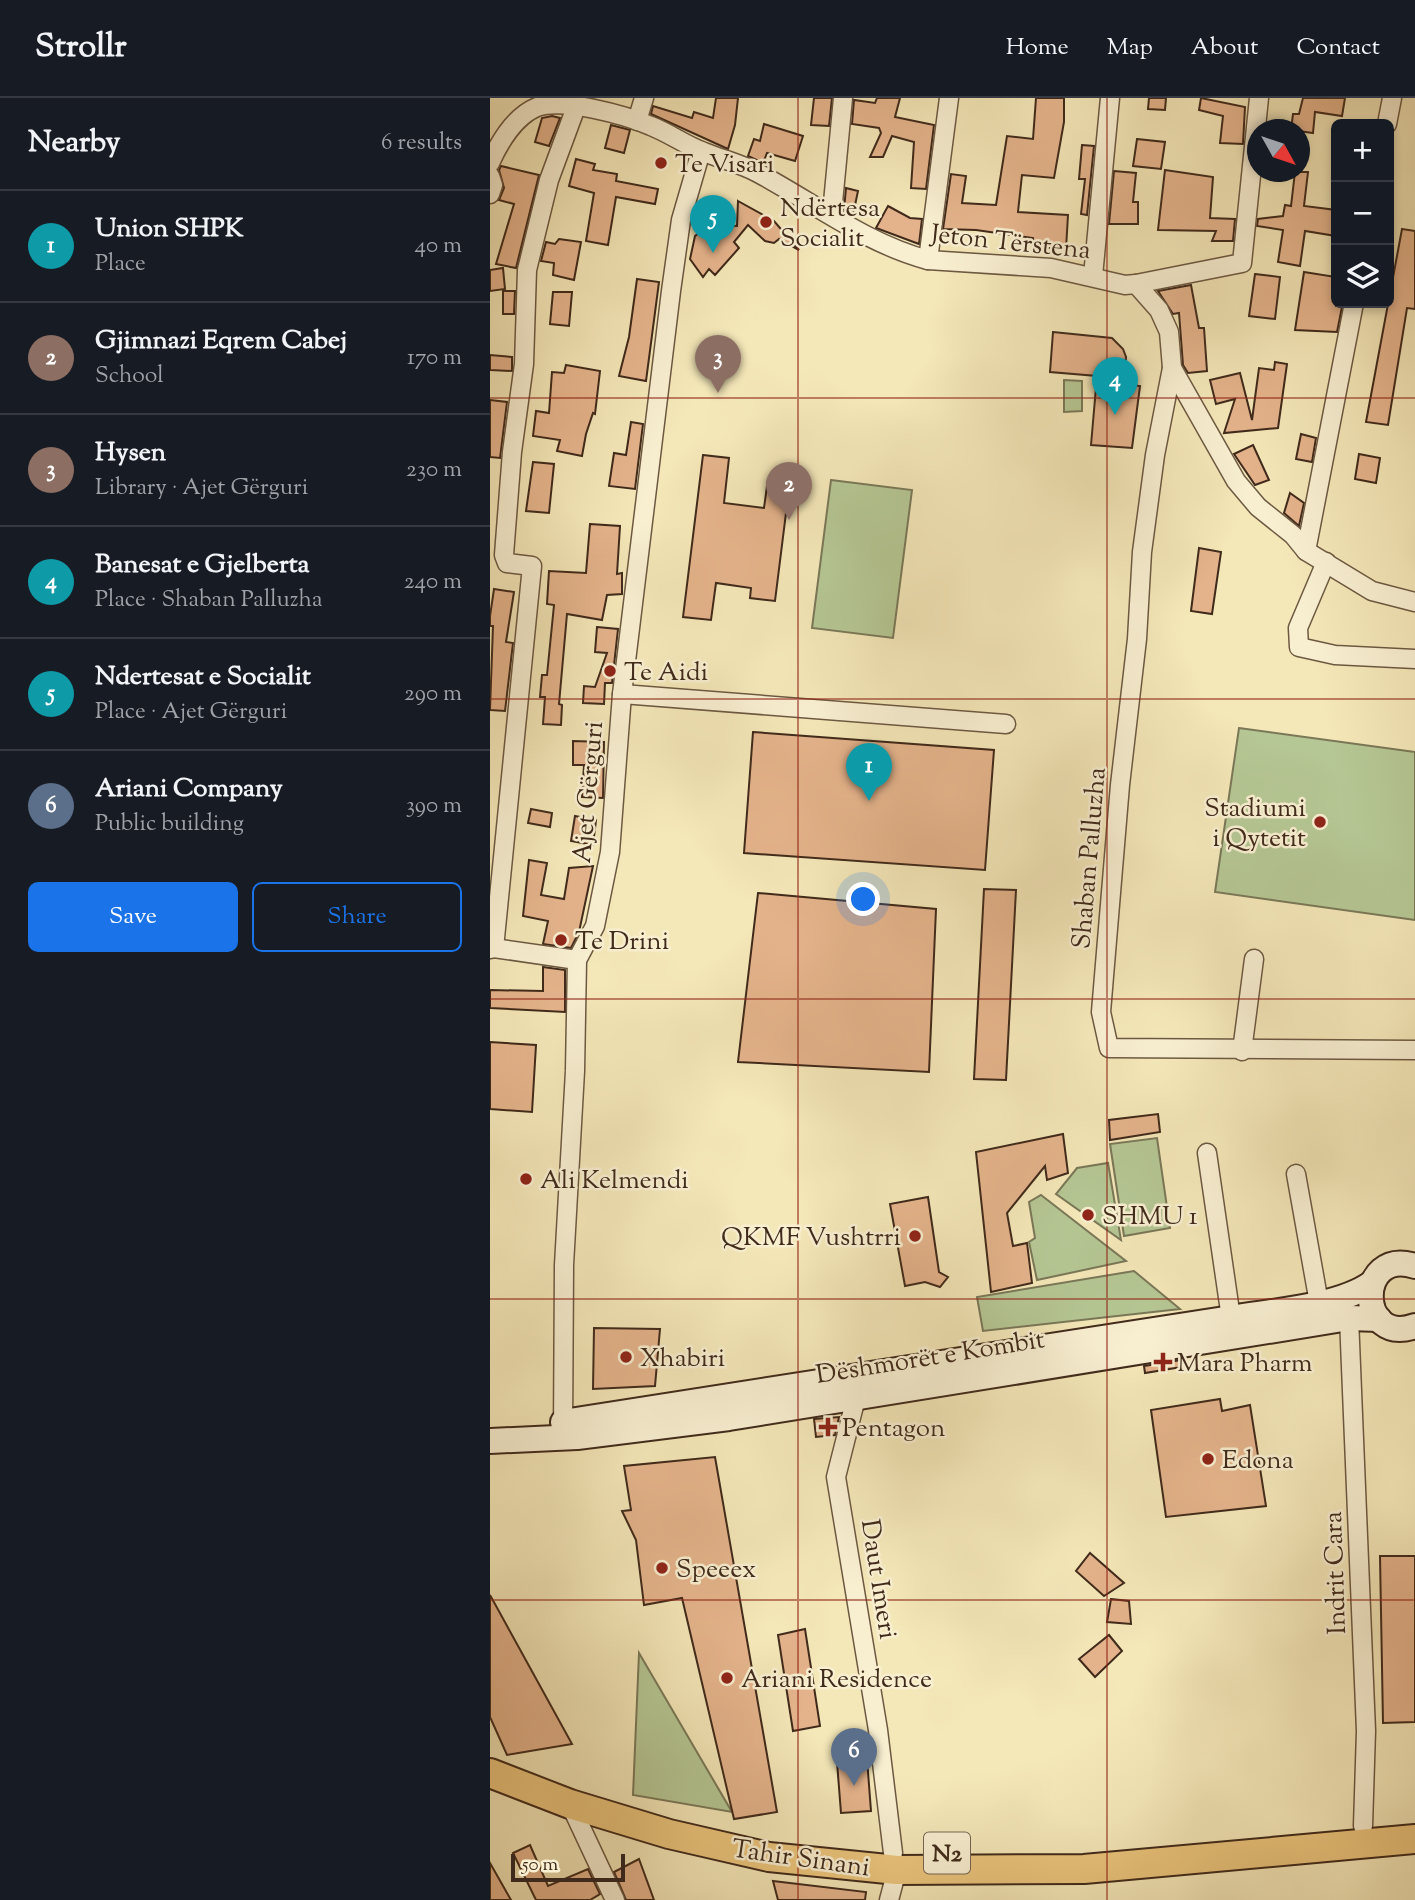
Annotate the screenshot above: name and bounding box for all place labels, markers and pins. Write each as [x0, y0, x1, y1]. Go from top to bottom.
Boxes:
place label: Te Visari [675, 147, 774, 184]
marker: Te Visari [653, 155, 669, 171]
place label: Ndërtesa Socialit [780, 191, 880, 258]
pin: 5 [690, 195, 736, 253]
marker: Ndërtesa Socialit [758, 214, 774, 230]
pin: 3 [695, 335, 741, 393]
pin: 4 [1092, 357, 1138, 415]
pin: 2 [766, 462, 812, 520]
place label: Te Aidi [624, 655, 708, 692]
marker: Te Aidi [602, 663, 618, 679]
pin: 1 [846, 743, 892, 801]
place label: Stadiumi i Qytetit [1204, 791, 1306, 858]
marker: Stadiumi i Qytetit [1312, 814, 1328, 830]
place label: Te Drini [575, 924, 669, 961]
marker: Te Drini [553, 932, 569, 948]
place label: Ali Kelmendi [540, 1163, 689, 1200]
marker: Ali Kelmendi [518, 1171, 534, 1187]
place label: SHMU 1 [1102, 1199, 1198, 1236]
marker: SHMU 1 [1080, 1207, 1096, 1223]
place label: QKMF Vushtrri [721, 1220, 901, 1257]
marker: QKMF Vushtrri [907, 1228, 923, 1244]
place label: Xhabiri [640, 1341, 725, 1378]
place label: Mara Pharm [1177, 1346, 1313, 1383]
marker: Xhabiri [618, 1349, 634, 1365]
marker: Mara Pharm [1155, 1354, 1171, 1370]
place label: Pentagon [842, 1411, 945, 1448]
marker: Pentagon [820, 1419, 836, 1435]
place label: Edona [1222, 1443, 1294, 1480]
marker: Edona [1200, 1451, 1216, 1467]
place label: Speeex [676, 1552, 756, 1589]
marker: Speeex [654, 1560, 670, 1576]
place label: Ariani Residence [741, 1662, 932, 1699]
marker: Ariani Residence [719, 1670, 735, 1686]
pin: 6 [831, 1728, 877, 1786]

